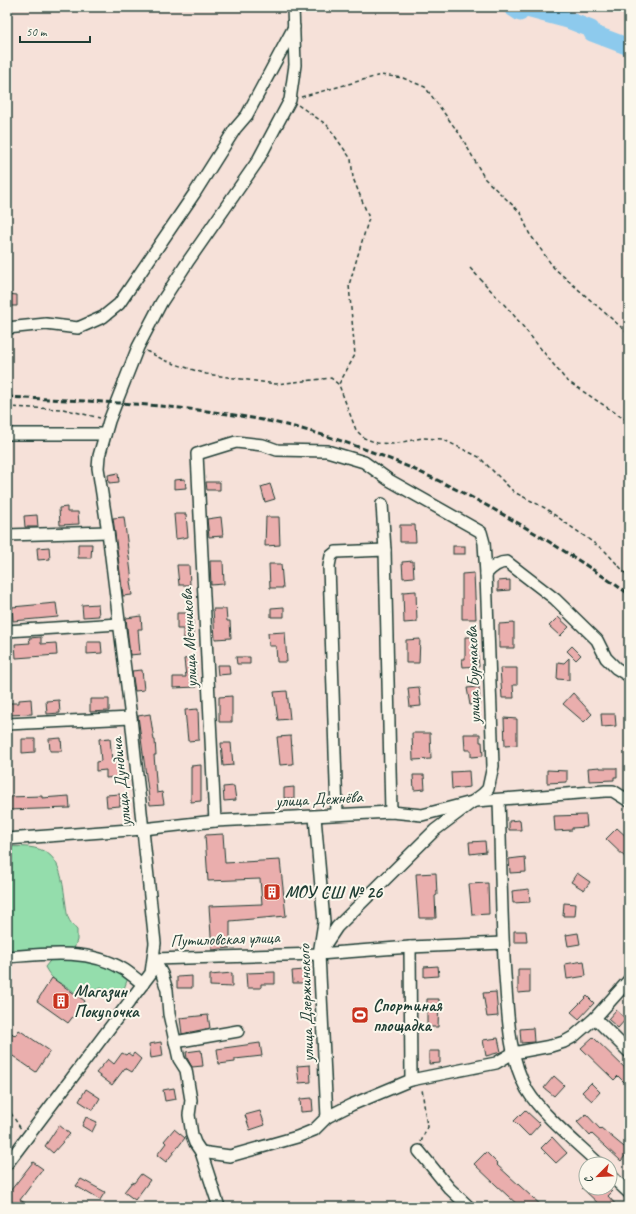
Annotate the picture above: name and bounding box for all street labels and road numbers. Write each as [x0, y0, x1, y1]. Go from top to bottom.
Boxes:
street label: улица Мечникова [176, 586, 202, 689]
street label: улица Бурмакова [461, 624, 485, 725]
street label: улица Дундича [106, 735, 136, 828]
street label: улица Дежнёва [274, 786, 365, 812]
street label: Путиловская улица [170, 927, 281, 951]
street label: улица Дзержинского [293, 943, 319, 1063]

